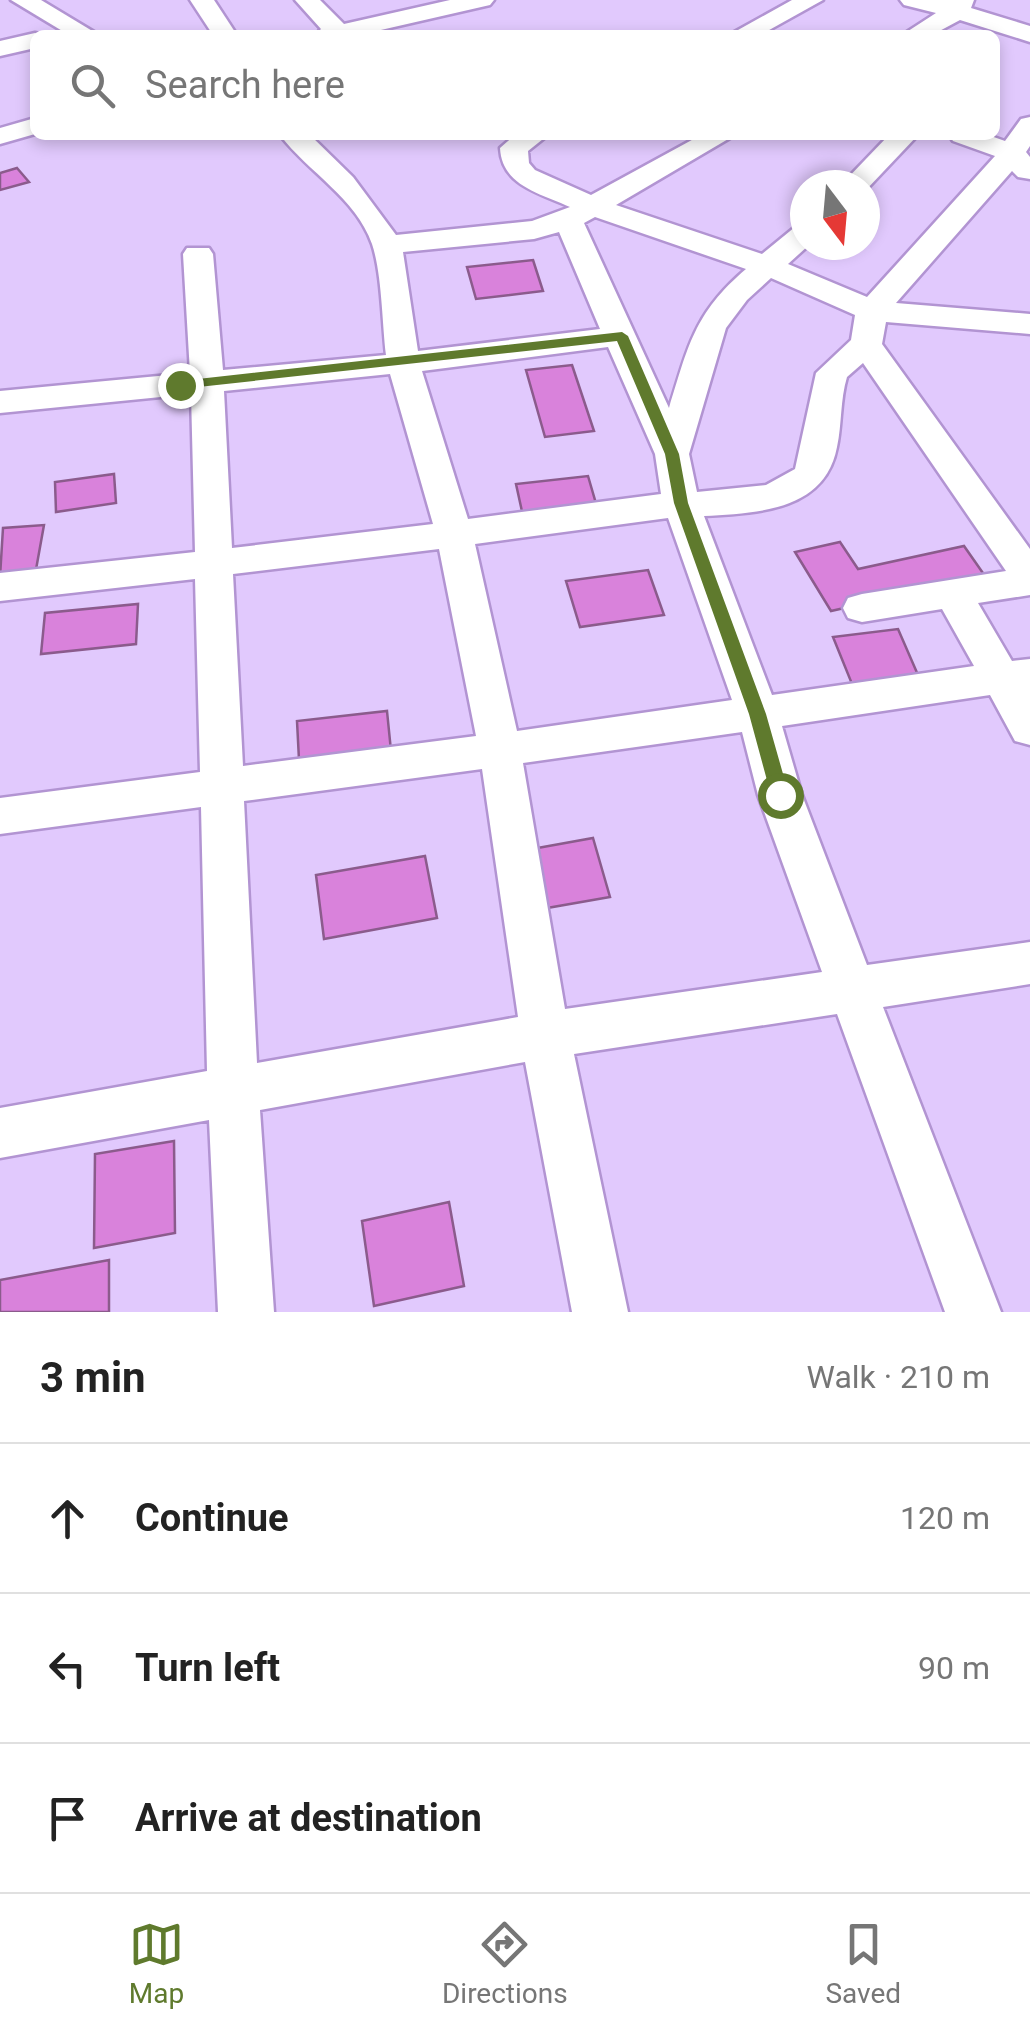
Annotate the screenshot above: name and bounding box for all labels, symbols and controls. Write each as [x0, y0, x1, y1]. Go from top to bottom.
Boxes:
search box [30, 30, 1000, 140]
icon: search [65, 58, 120, 113]
text: Search here [145, 63, 345, 107]
north arrow [790, 170, 880, 260]
route end [158, 363, 204, 409]
route start [758, 773, 804, 819]
text: 3 min [40, 1353, 146, 1402]
text: Walk · 210 m [807, 1358, 990, 1396]
icon: ahead [40, 1491, 95, 1546]
text: Continue [135, 1496, 289, 1540]
text: 120 m [900, 1499, 990, 1537]
icon: left [40, 1641, 95, 1696]
text: Turn left [135, 1646, 280, 1690]
text: 90 m [918, 1649, 990, 1687]
icon: arrive [40, 1791, 95, 1846]
text: Arrive at destination [135, 1796, 482, 1840]
tab: Map [129, 1917, 184, 2010]
tab: Directions [442, 1917, 568, 2010]
tab: Saved [825, 1917, 901, 2010]

